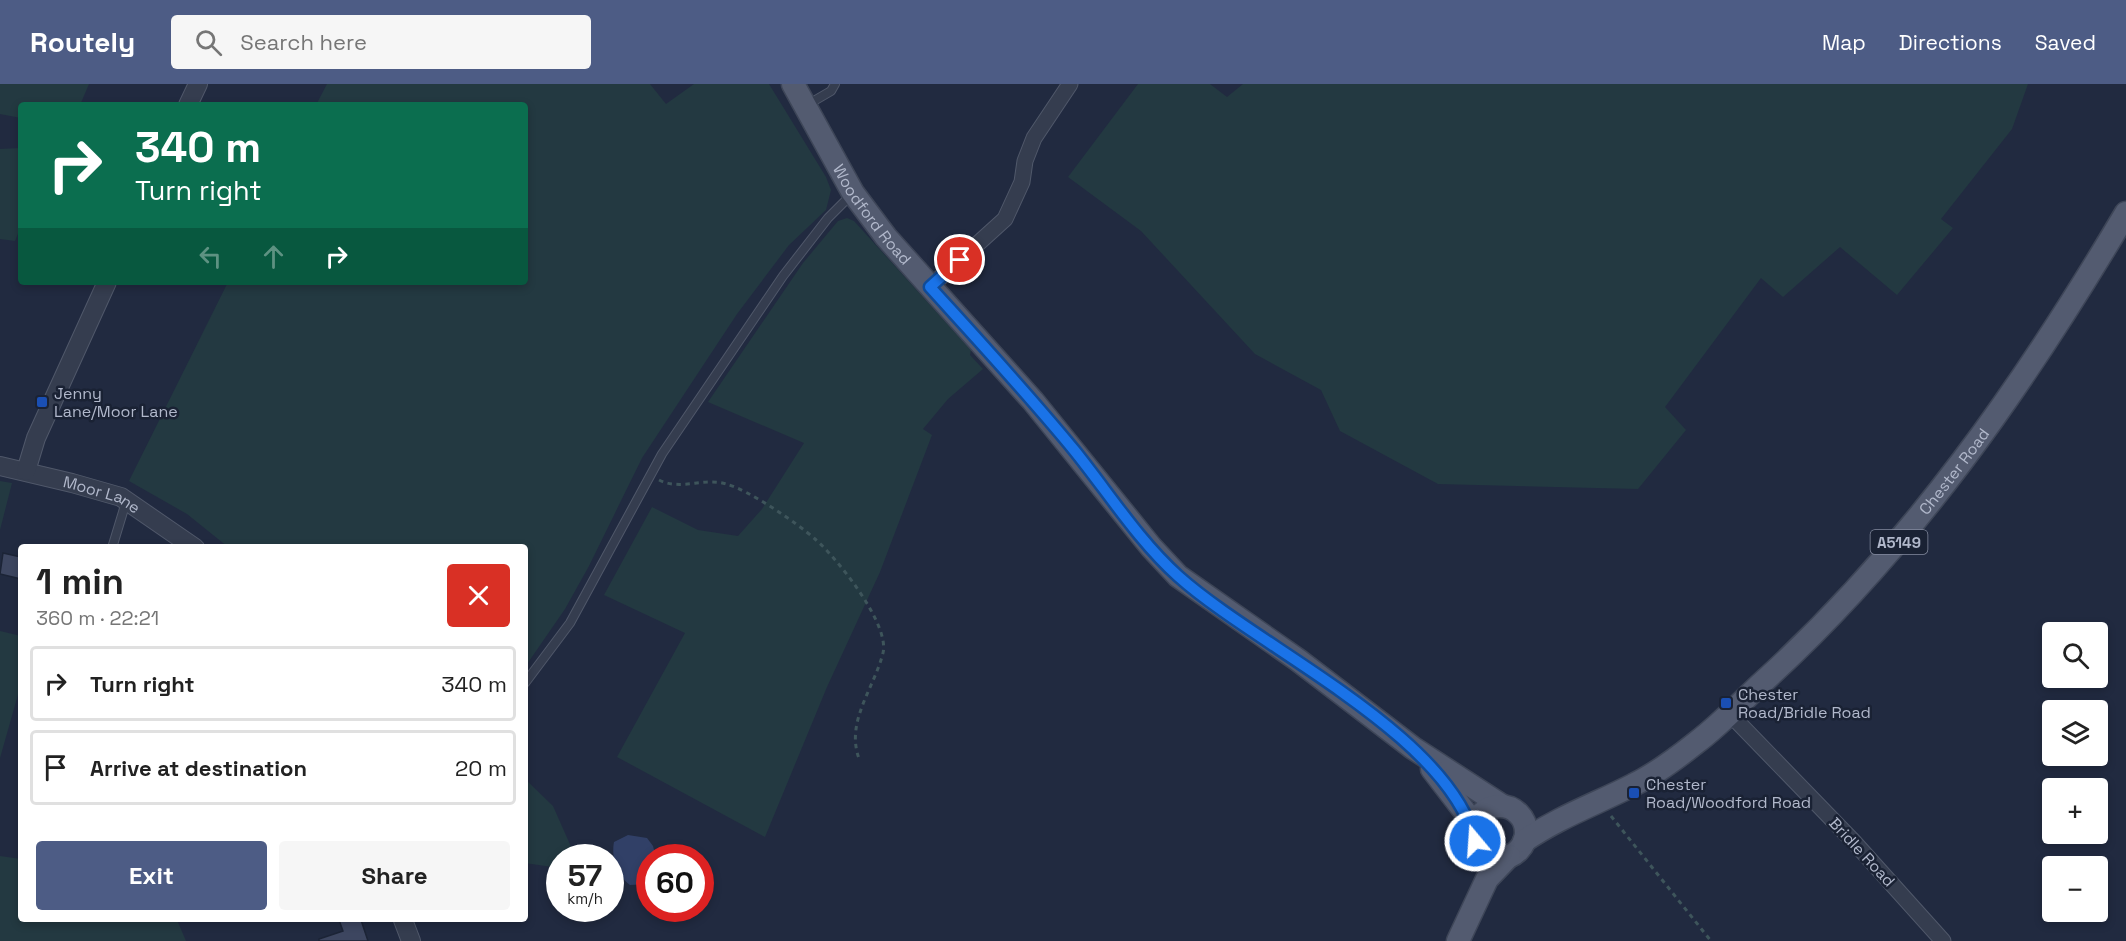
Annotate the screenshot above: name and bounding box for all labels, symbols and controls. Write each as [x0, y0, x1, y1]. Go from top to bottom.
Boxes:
search box [171, 15, 591, 69]
text: Routely [30, 24, 135, 60]
icon: search [192, 26, 225, 59]
text: Search here [240, 28, 367, 56]
text: Map [1822, 29, 1866, 56]
text: Directions [1899, 29, 2002, 56]
text: Saved [2035, 29, 2096, 56]
text: 340 m [135, 121, 261, 174]
icon: right [36, 126, 114, 204]
street label: Woodford Road [829, 160, 916, 269]
text: Turn right [135, 173, 262, 208]
pin [934, 234, 985, 285]
icon: left [194, 240, 227, 273]
icon: ahead [257, 240, 290, 273]
icon: right [320, 240, 353, 273]
icon: arrive [943, 243, 976, 276]
place label: Jenny Lane/Moor Lane [54, 383, 178, 422]
marker: Jenny Lane/Moor Lane [35, 395, 49, 409]
street label: Chester Road [1914, 424, 1994, 519]
street label: Moor Lane [61, 471, 145, 518]
road number: A5149 [1870, 530, 1928, 554]
text: 1 min [36, 559, 124, 605]
button: close [447, 564, 510, 627]
text: 360 m · 22:21 [36, 605, 159, 631]
map controls [2042, 622, 2108, 922]
button: search [2042, 622, 2108, 688]
icon: right [39, 667, 72, 700]
text: Turn right [90, 670, 195, 698]
text: 340 m [441, 670, 507, 698]
place label: Chester Road/Bridle Road [1738, 684, 1871, 723]
marker: Chester Road/Bridle Road [1719, 696, 1733, 710]
button: layers [2042, 700, 2108, 766]
icon: arrive [39, 751, 72, 784]
text: Arrive at destination [90, 754, 307, 782]
text: 20 m [455, 754, 507, 782]
place label: Chester Road/Woodford Road [1646, 774, 1811, 813]
button: + [2042, 778, 2108, 844]
marker: Chester Road/Woodford Road [1627, 786, 1641, 800]
position arrow [1443, 809, 1507, 873]
street label: Bridle Road [1824, 813, 1900, 891]
button: Exit [36, 841, 267, 910]
button: Share [279, 841, 510, 910]
speed limit sign: 60 [636, 844, 714, 922]
text: 57 [568, 856, 602, 895]
button: − [2042, 856, 2108, 922]
text: km/h [567, 889, 603, 908]

